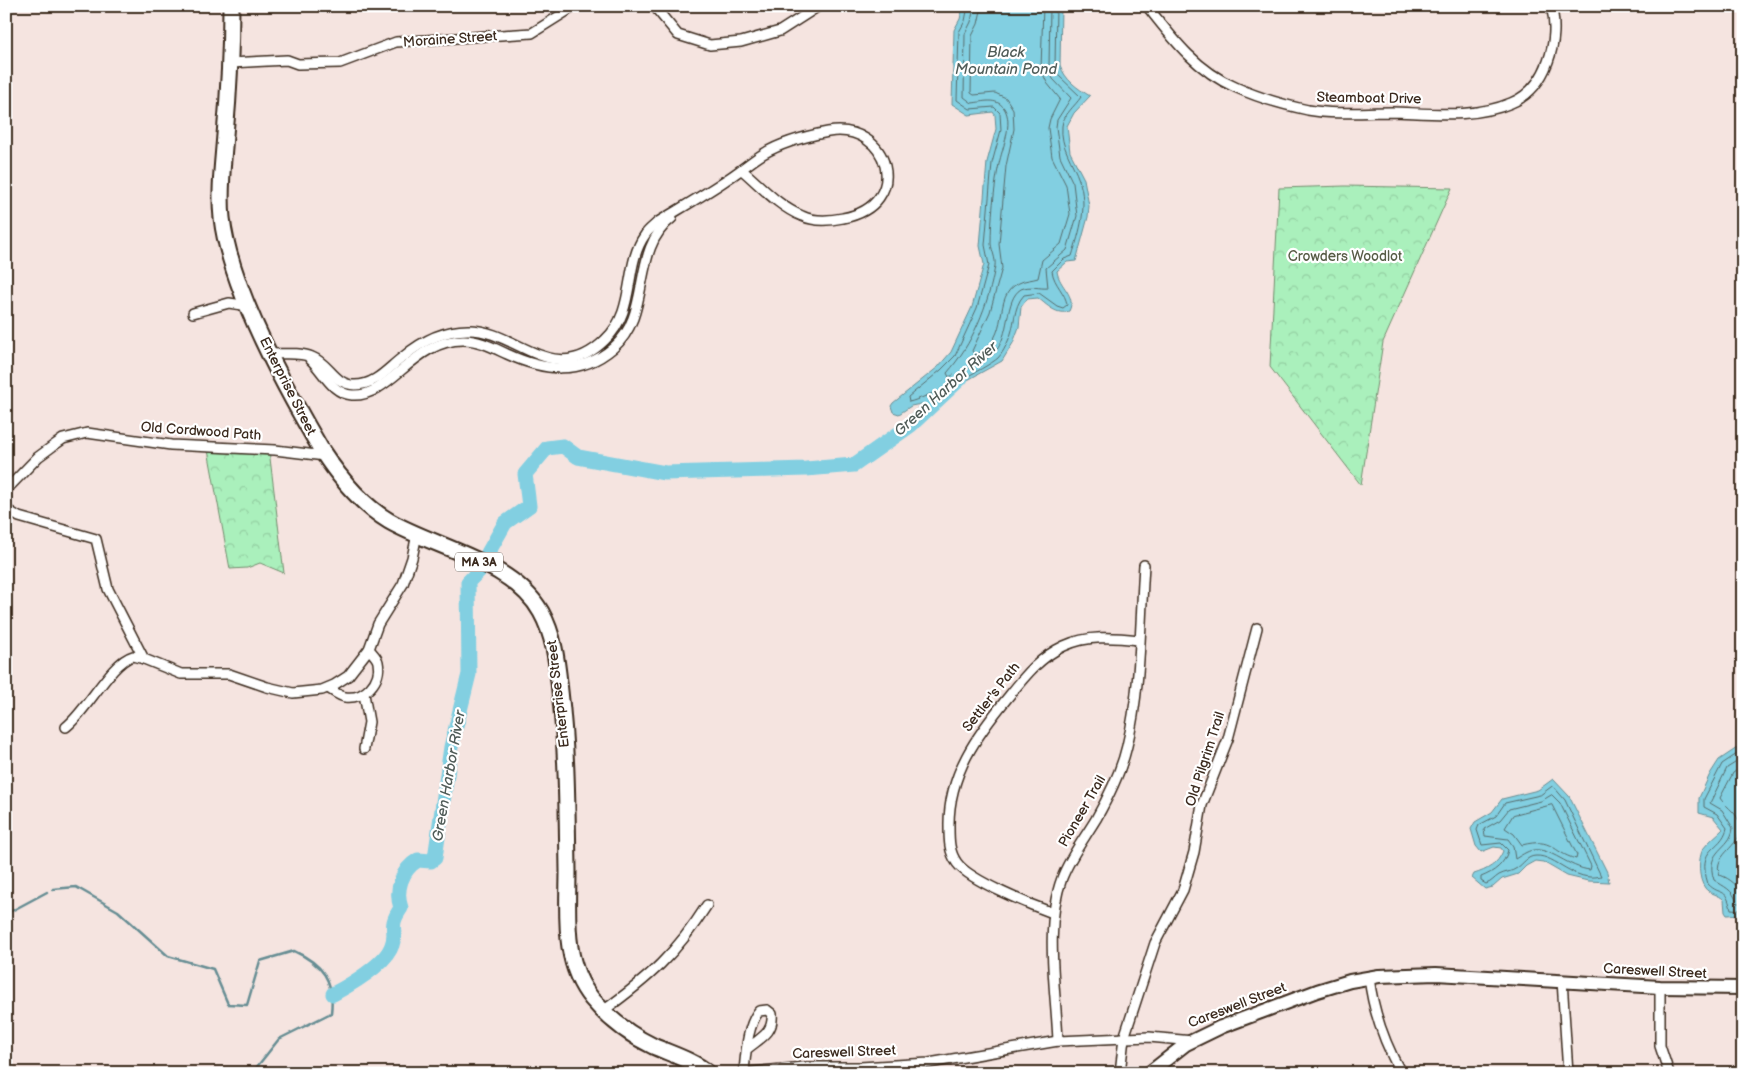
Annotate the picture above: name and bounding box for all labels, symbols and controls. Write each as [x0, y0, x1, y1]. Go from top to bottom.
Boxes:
street label: Moraine Street [402, 27, 498, 51]
water label: Black Mountain Pond [955, 43, 1057, 79]
street label: Steamboat Drive [1316, 89, 1422, 107]
park label: Crowders Woodlot [1288, 248, 1403, 265]
street label: Enterprise Street [256, 334, 320, 439]
water label: Green Harbor River [890, 337, 1003, 440]
street label: Old Cordwood Path [140, 418, 262, 444]
road number: MA 3A [455, 552, 503, 572]
street label: Enterprise Street [543, 639, 573, 749]
street label: Settler's Path [959, 659, 1023, 735]
water label: Green Harbor River [428, 708, 470, 843]
street label: Old Pilgrim Trail [1182, 709, 1228, 809]
street label: Pioneer Trail [1055, 772, 1109, 850]
street label: Careswell Street [1603, 960, 1708, 982]
street label: Careswell Street [1186, 978, 1289, 1032]
street label: Careswell Street [792, 1042, 897, 1062]

